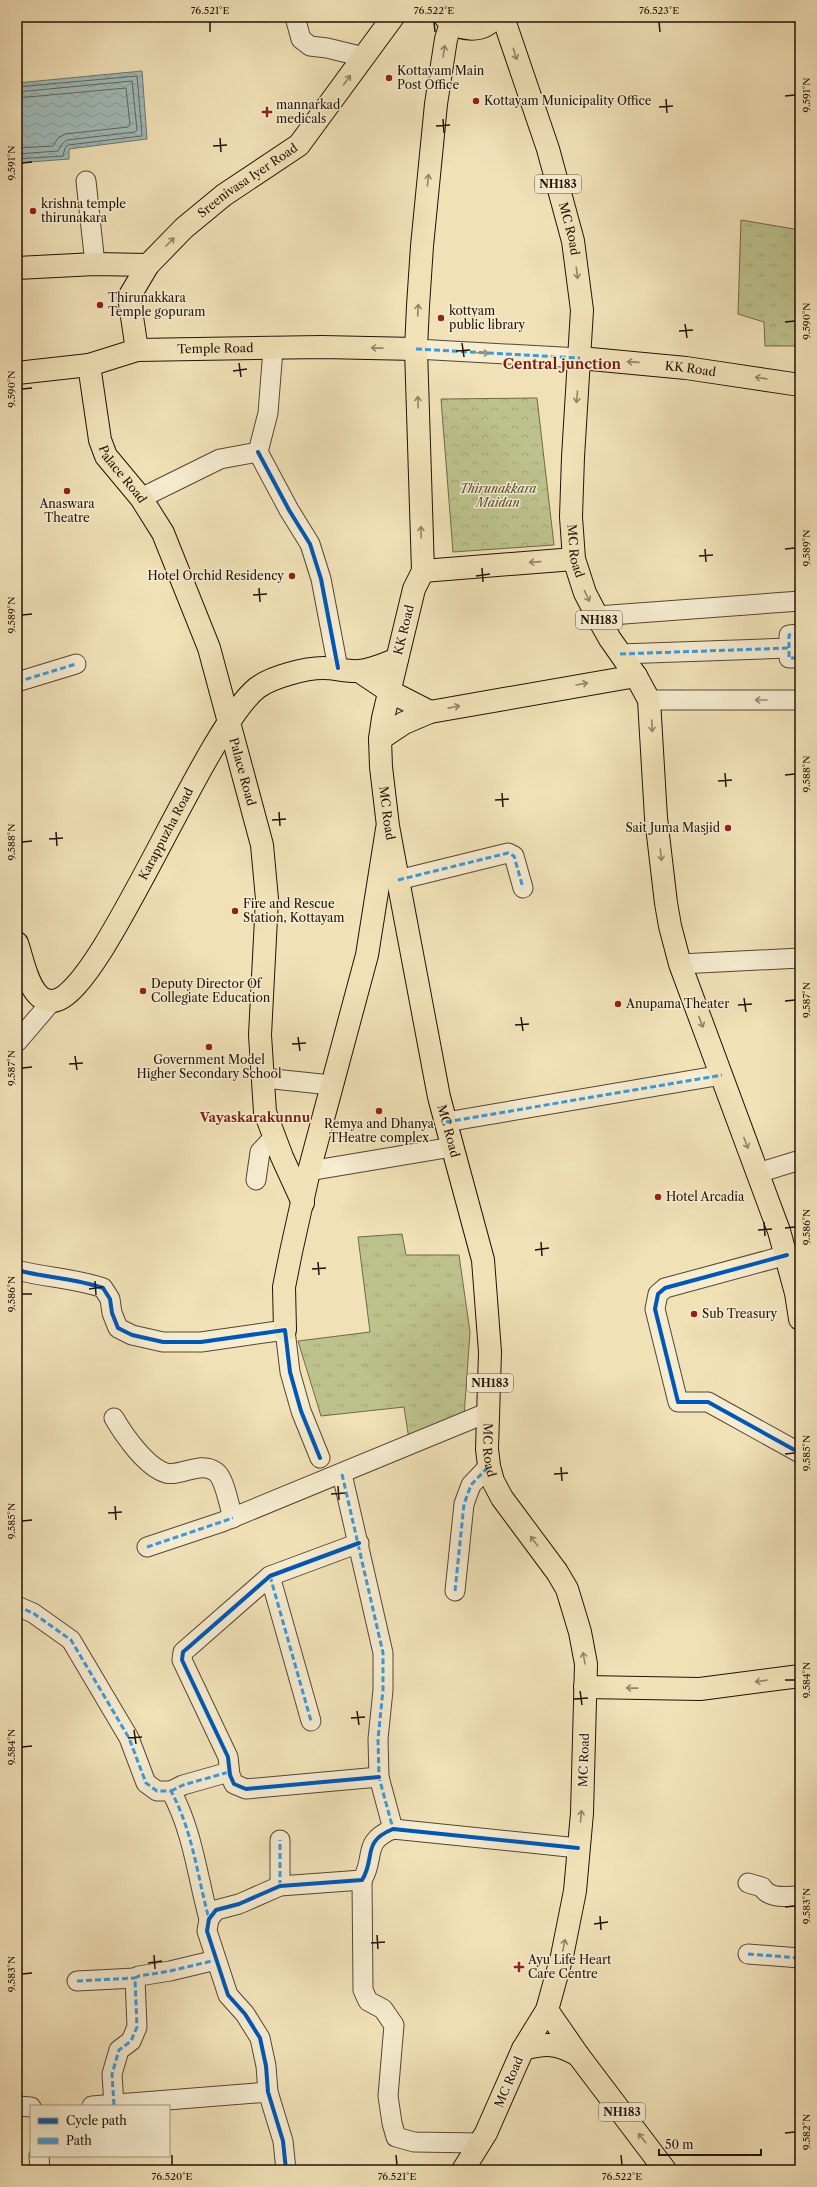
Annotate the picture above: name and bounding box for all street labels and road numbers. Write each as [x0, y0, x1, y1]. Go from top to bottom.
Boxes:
street label: Sreenivasa Iyer Road [194, 140, 301, 221]
road number: NH183 [535, 175, 581, 193]
street label: MC Road [556, 200, 583, 257]
street label: Temple Road [177, 340, 254, 356]
street label: KK Road [664, 358, 718, 379]
street label: Palace Road [96, 443, 150, 506]
street label: MC Road [565, 524, 588, 580]
street label: KK Road [390, 603, 417, 657]
road number: NH183 [576, 611, 622, 629]
street label: Palace Road [226, 736, 259, 808]
street label: Karappuzha Road [135, 784, 197, 882]
street label: MC Road [376, 785, 399, 842]
street label: MC Road [434, 1103, 463, 1160]
road number: NH183 [467, 1374, 513, 1392]
street label: MC Road [480, 1423, 500, 1479]
street label: MC Road [575, 1732, 592, 1787]
street label: MC Road [491, 2053, 526, 2110]
road number: NH183 [599, 2103, 645, 2121]

